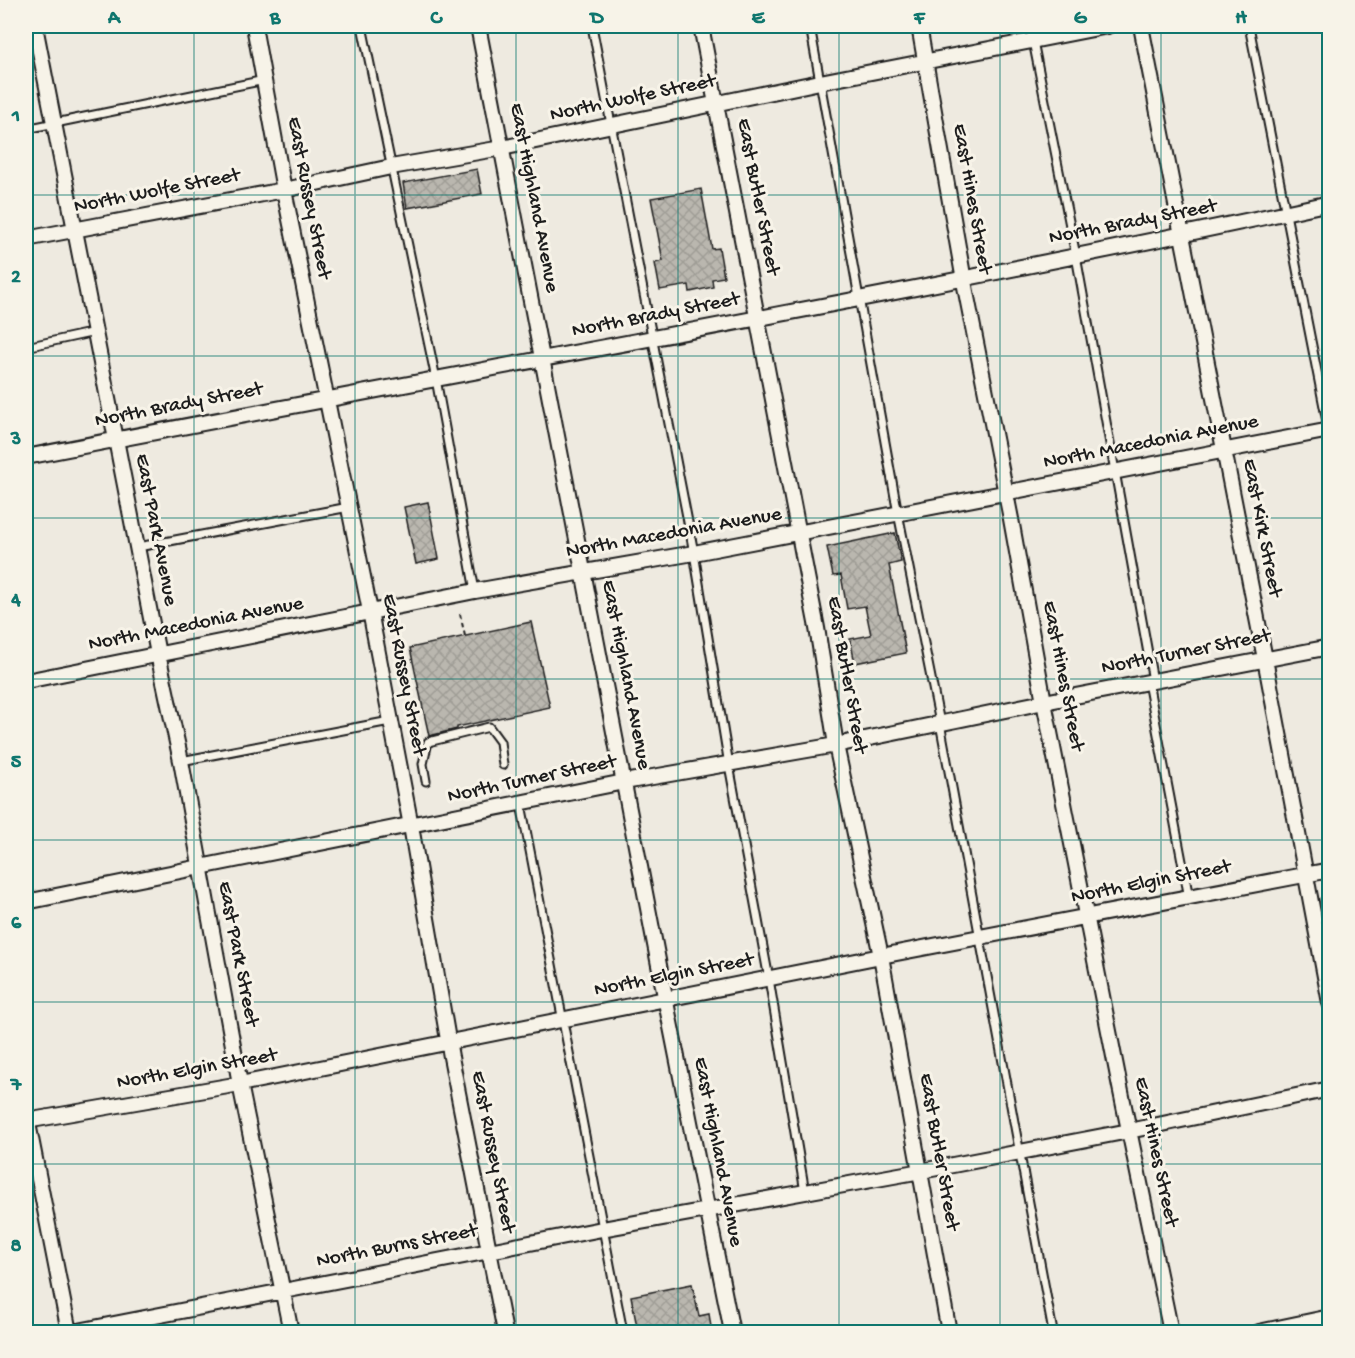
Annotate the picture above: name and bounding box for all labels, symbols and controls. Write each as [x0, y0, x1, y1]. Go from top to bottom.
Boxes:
text: A [107, 8, 122, 31]
text: B [269, 8, 281, 31]
text: C [430, 8, 444, 31]
text: D [588, 8, 604, 31]
text: E [752, 8, 766, 31]
text: F [913, 8, 926, 31]
text: G [1074, 8, 1088, 31]
text: H [1235, 8, 1247, 31]
street label: North Wolfe Street [548, 69, 720, 129]
street label: East Highland Avenue [502, 101, 564, 296]
text: 1 [11, 106, 20, 129]
street label: East Russey Street [280, 115, 336, 283]
street label: East Butler Street [730, 117, 785, 280]
street label: East Hines Street [945, 122, 997, 278]
street label: North Wolfe Street [72, 163, 244, 220]
street label: North Brady Street [1047, 194, 1221, 252]
text: 2 [11, 267, 21, 290]
street label: North Brady Street [570, 287, 744, 345]
street label: North Brady Street [93, 377, 267, 435]
street label: North Macedonia Avenue [1041, 410, 1262, 476]
text: 3 [10, 429, 21, 452]
street label: East Park Avenue [128, 452, 182, 609]
street label: East Kirk Street [1235, 457, 1287, 601]
street label: North Macedonia Avenue [564, 503, 785, 565]
street label: East Highland Avenue [594, 578, 656, 773]
text: 4 [10, 590, 21, 613]
street label: North Macedonia Avenue [86, 592, 307, 658]
street label: East Russey Street [375, 592, 431, 760]
street label: East Butler Street [820, 595, 873, 758]
street label: East Hines Street [1035, 599, 1089, 755]
street label: North Turner Street [1099, 624, 1275, 682]
street label: North Turner Street [446, 749, 621, 810]
text: 5 [11, 752, 22, 775]
street label: North Elgin Street [1069, 855, 1235, 911]
street label: East Park Street [211, 879, 264, 1031]
text: 6 [11, 913, 22, 936]
street label: North Elgin Street [592, 948, 758, 1004]
street label: North Elgin Street [115, 1043, 281, 1096]
street label: East Highland Avenue [686, 1055, 748, 1250]
street label: East Russey Street [464, 1069, 520, 1237]
street label: East Butler Street [912, 1072, 965, 1235]
text: 7 [10, 1075, 23, 1098]
street label: East Hines Street [1127, 1075, 1184, 1231]
street label: North Burns Street [314, 1219, 482, 1275]
text: 8 [11, 1236, 22, 1259]

